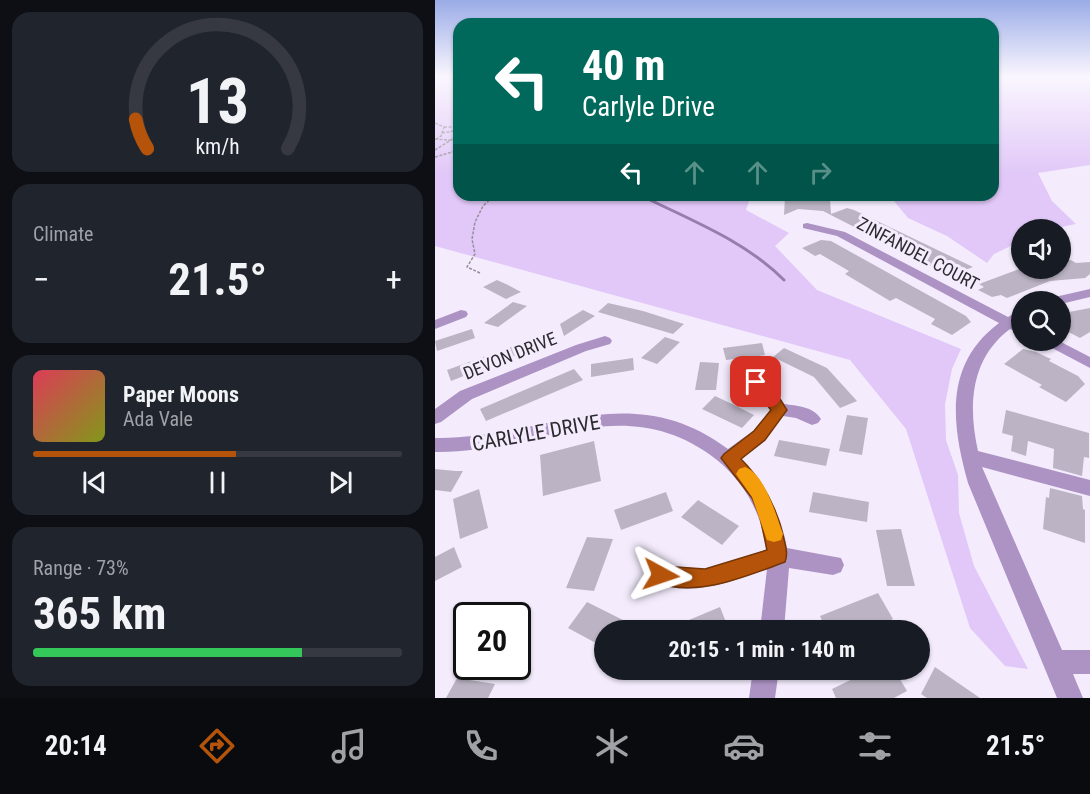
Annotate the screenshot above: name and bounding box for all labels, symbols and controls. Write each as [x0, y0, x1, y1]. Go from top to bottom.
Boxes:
text: 40 m [582, 41, 665, 90]
icon: left [483, 42, 561, 120]
text: 13 [186, 65, 249, 138]
text: Carlyle Drive [582, 91, 715, 123]
text: km/h [195, 134, 240, 159]
icon: left [615, 156, 648, 189]
icon: ahead [678, 156, 711, 189]
icon: ahead [741, 156, 774, 189]
icon: right [804, 156, 837, 189]
street label: ZINFANDEL COURT [854, 213, 983, 295]
map controls [1011, 219, 1071, 351]
button: sound [1011, 219, 1071, 279]
text: Climate [33, 222, 93, 246]
text: 21.5° [168, 253, 267, 306]
text: − [33, 260, 50, 299]
text: + [386, 260, 402, 299]
button: search [1011, 291, 1071, 351]
street label: DEVON DRIVE [460, 327, 560, 384]
pin [730, 356, 781, 407]
icon: arrive [739, 365, 772, 398]
text: Paper Moons [123, 382, 239, 407]
text: Ada Vale [123, 407, 193, 431]
street label: CARLYLE DRIVE [470, 410, 602, 456]
icon: previous [78, 466, 111, 499]
icon: pause [201, 466, 234, 499]
icon: next [324, 466, 357, 499]
position arrow [629, 543, 693, 607]
text: Range · 73% [33, 556, 129, 580]
text: 365 km [33, 587, 166, 640]
speed limit sign: 20 [453, 602, 531, 680]
text: 20:15 · 1 min · 140 m [669, 637, 855, 662]
icon: directions [196, 725, 238, 767]
icon: music [328, 725, 370, 767]
icon: phone [460, 725, 502, 767]
icon: climate [591, 725, 633, 767]
icon: car [723, 725, 765, 767]
icon: filters [854, 725, 896, 767]
text: 20:14 [45, 730, 107, 762]
text: 21.5° [986, 730, 1045, 762]

